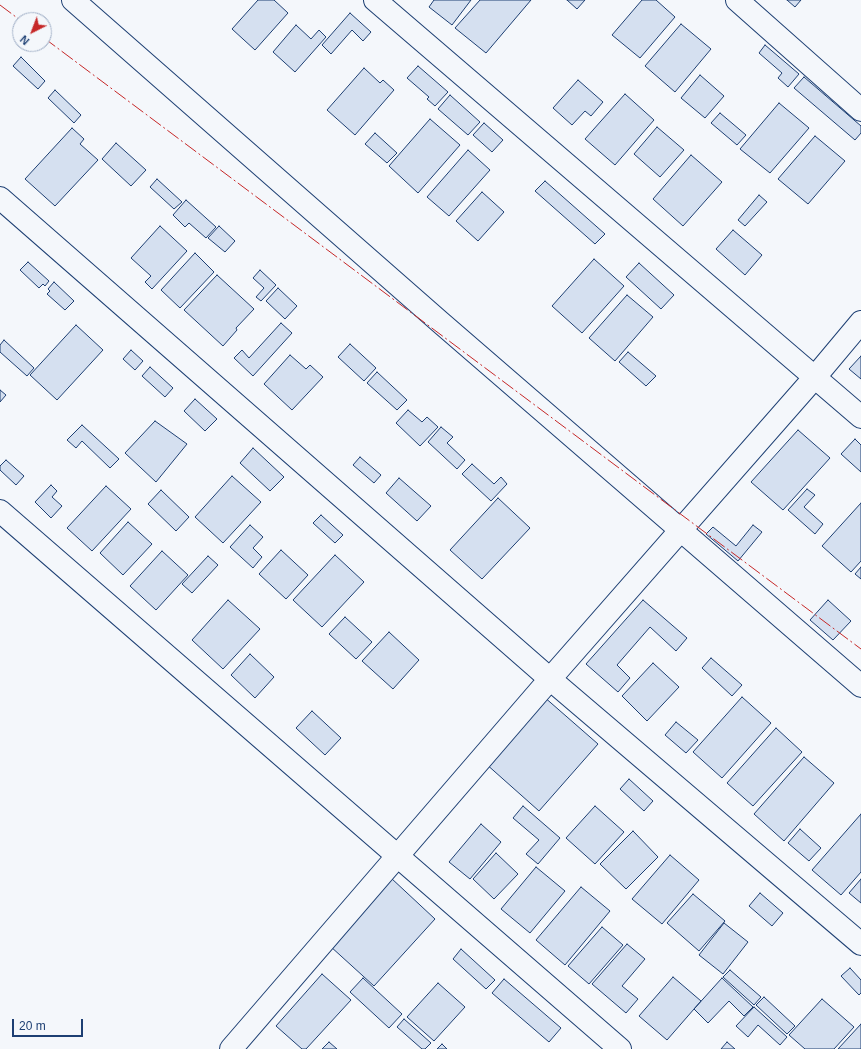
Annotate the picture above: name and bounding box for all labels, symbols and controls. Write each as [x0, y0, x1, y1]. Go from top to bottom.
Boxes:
north arrow [12, 12, 52, 52]
text: N [18, 33, 32, 47]
scale bar [14, 1011, 85, 1037]
text: 20 m [19, 1019, 46, 1033]

